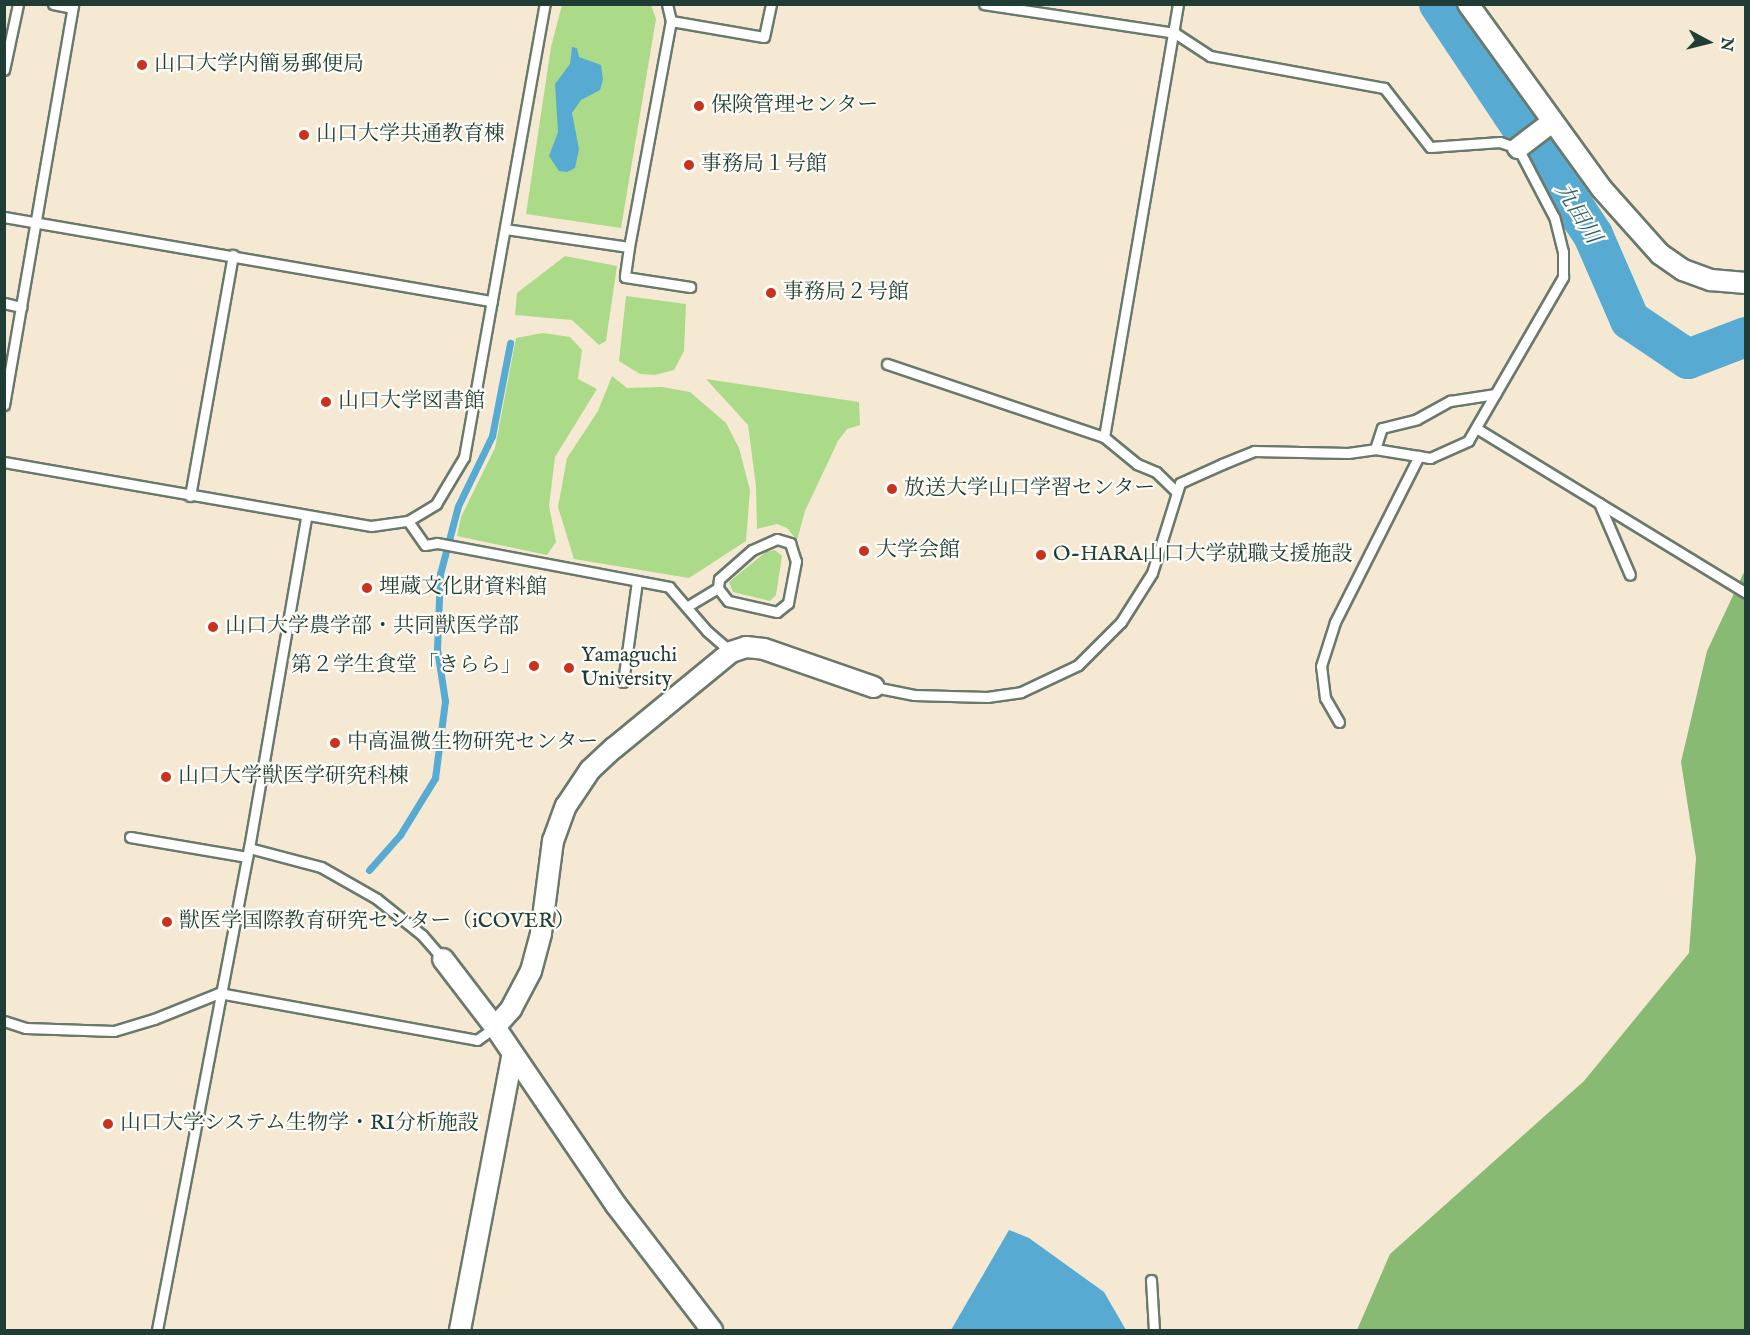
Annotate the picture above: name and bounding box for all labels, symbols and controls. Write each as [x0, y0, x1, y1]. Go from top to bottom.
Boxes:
north arrow [1678, 12, 1738, 72]
text: N [1715, 36, 1737, 52]
place label: 山口大学内簡易郵便局 [154, 52, 364, 78]
marker: 山口大学内簡易郵便局 [135, 58, 149, 72]
place label: 保険管理センター [711, 93, 879, 119]
marker: 保険管理センター [692, 99, 706, 113]
place label: 山口大学共通教育棟 [316, 122, 505, 148]
marker: 山口大学共通教育棟 [297, 128, 311, 142]
place label: 事務局１号館 [701, 152, 827, 178]
marker: 事務局１号館 [682, 158, 696, 172]
water label: 九田川 [1548, 179, 1606, 249]
place label: 事務局２号館 [783, 280, 909, 306]
marker: 事務局２号館 [764, 286, 778, 300]
place label: 山口大学図書館 [338, 389, 485, 415]
marker: 山口大学図書館 [319, 395, 333, 409]
place label: 放送大学山口学習センター [904, 476, 1156, 502]
marker: 放送大学山口学習センター [885, 482, 899, 496]
place label: 大学会館 [876, 538, 960, 564]
place label: O-HARA山口大学就職支援施設 [1053, 542, 1352, 568]
marker: 大学会館 [857, 544, 871, 558]
marker: O-HARA山口大学就職支援施設 [1034, 548, 1048, 562]
place label: 埋蔵文化財資料館 [379, 575, 547, 601]
marker: 埋蔵文化財資料館 [360, 581, 374, 595]
place label: 山口大学農学部・共同獣医学部 [225, 614, 519, 640]
marker: 山口大学農学部・共同獣医学部 [206, 620, 220, 634]
place label: Yamaguchi University [581, 643, 677, 693]
place label: 第２学生食堂「きらら」 [291, 653, 522, 679]
marker: 第２学生食堂「きらら」 [527, 659, 541, 673]
marker: Yamaguchi University [562, 661, 576, 675]
place label: 中高温微生物研究センター [347, 730, 599, 756]
marker: 中高温微生物研究センター [328, 736, 342, 750]
place label: 山口大学獣医学研究科棟 [178, 764, 409, 790]
marker: 山口大学獣医学研究科棟 [159, 770, 173, 784]
place label: 獣医学国際教育研究センター（iCOVER） [179, 909, 576, 935]
marker: 獣医学国際教育研究センター（iCOVER） [160, 915, 174, 929]
place label: 山口大学システム生物学・RI分析施設 [120, 1111, 481, 1137]
marker: 山口大学システム生物学・RI分析施設 [101, 1117, 115, 1131]

